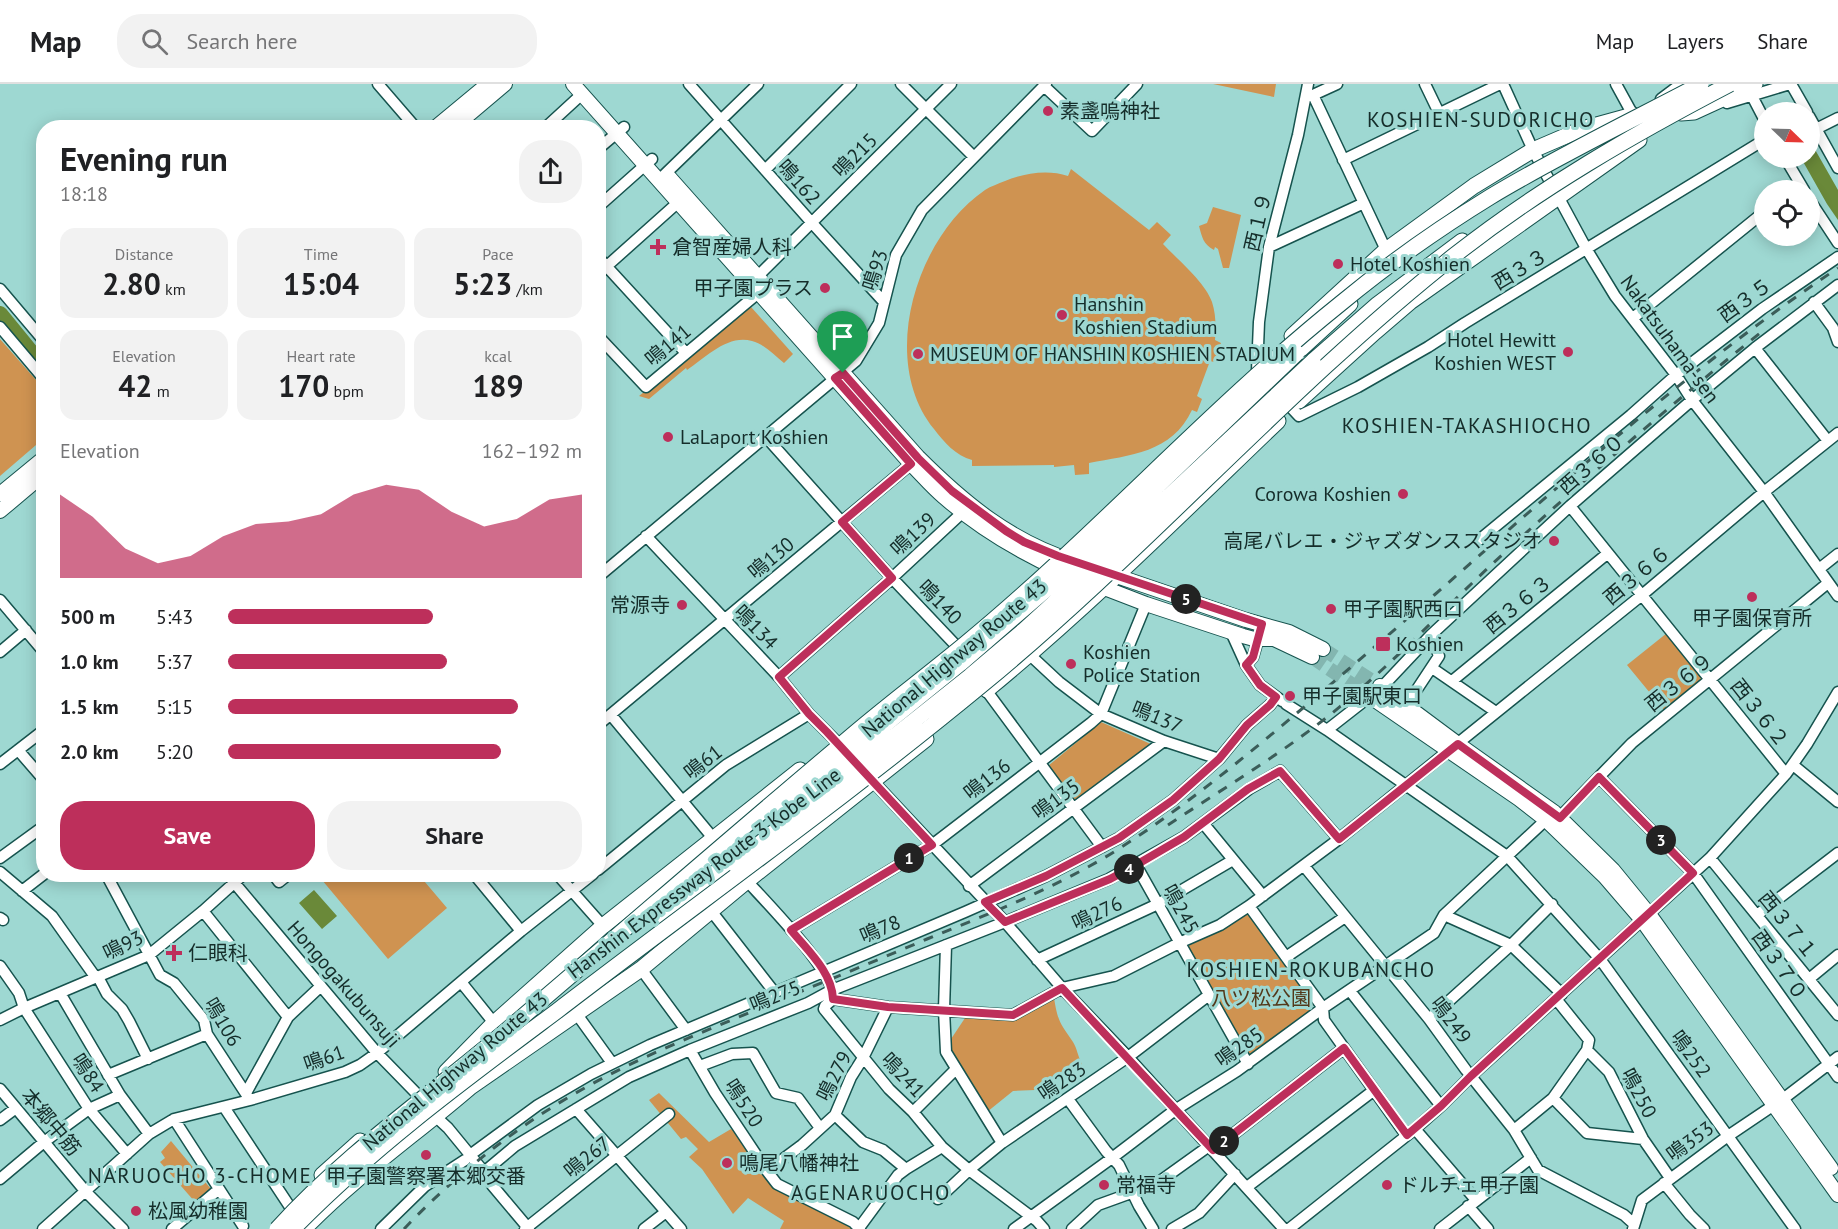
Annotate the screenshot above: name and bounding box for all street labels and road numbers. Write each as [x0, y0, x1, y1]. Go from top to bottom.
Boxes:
street label: 鳴215 [827, 127, 883, 183]
street label: 鳴162 [772, 154, 826, 210]
street label: 西１９ [1239, 190, 1277, 254]
street label: 西３３ [1488, 242, 1552, 296]
street label: 鳴93 [856, 246, 894, 294]
street label: Nakatsuhama-sen [1615, 270, 1725, 408]
street label: 西３５ [1713, 272, 1777, 328]
street label: 鳴141 [639, 318, 697, 372]
street label: 西３６０ [1552, 428, 1630, 500]
street label: 鳴139 [885, 507, 941, 561]
street label: 鳴130 [742, 531, 800, 585]
street label: 西３６６ [1598, 539, 1676, 611]
street label: 西３６３ [1479, 569, 1557, 639]
street label: National Highway Route 43 [856, 573, 1052, 743]
street label: 鳴140 [912, 574, 968, 630]
street label: 鳴134 [728, 599, 784, 655]
street label: 西３６９ [1640, 647, 1718, 717]
street label: 西３６２ [1725, 673, 1795, 753]
street label: 鳴137 [1128, 695, 1186, 739]
street label: 鳴61 [679, 739, 727, 785]
street label: 鳴136 [958, 753, 1016, 805]
street label: Hanshin Expressway Route 3 Kobe Line [562, 762, 846, 984]
street label: 鳴135 [1027, 773, 1085, 825]
street label: 鳴245 [1157, 880, 1205, 938]
street label: 西３７１ [1753, 886, 1823, 964]
street label: 鳴276 [1068, 890, 1126, 936]
street label: 鳴78 [856, 909, 904, 949]
street label: Hongogakubunsuji [282, 915, 406, 1053]
street label: 鳴93 [99, 924, 147, 966]
street label: 西３７０ [1746, 925, 1814, 1005]
street label: 鳴275 [746, 974, 804, 1018]
street label: National Highway Route 43 [357, 986, 553, 1156]
street label: 鳴249 [1425, 991, 1477, 1049]
street label: 鳴106 [198, 993, 248, 1051]
street label: 鳴285 [1210, 1021, 1268, 1073]
street label: 鳴252 [1665, 1025, 1717, 1083]
street label: 鳴61 [300, 1039, 348, 1077]
street label: 鳴279 [810, 1047, 858, 1105]
street label: 鳴241 [876, 1047, 930, 1103]
street label: 鳴84 [66, 1048, 110, 1098]
street label: 鳴283 [1033, 1055, 1091, 1107]
street label: 鳴250 [1615, 1064, 1663, 1122]
street label: 鳴520 [719, 1074, 769, 1132]
street label: 本郷中筋 [15, 1083, 87, 1161]
street label: 鳴353 [1661, 1115, 1719, 1167]
street label: 鳴267 [558, 1130, 616, 1184]

